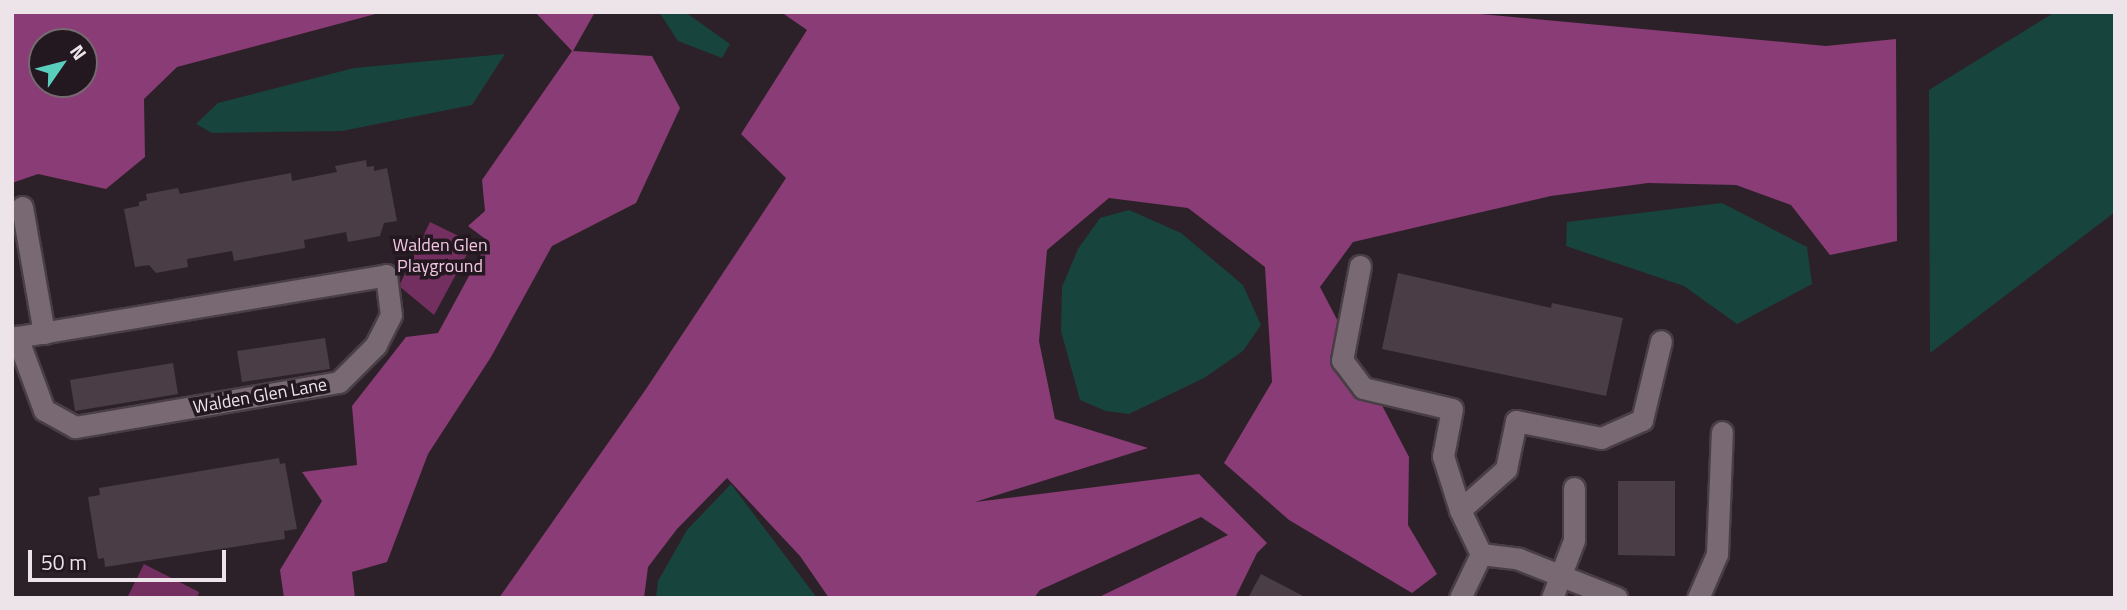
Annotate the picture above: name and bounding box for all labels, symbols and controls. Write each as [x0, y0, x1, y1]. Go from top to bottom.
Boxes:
north arrow [28, 28, 98, 98]
text: N [63, 38, 95, 66]
park label: Walden Glen Playground [392, 235, 488, 278]
street label: Walden Glen Lane [191, 374, 329, 418]
scale bar [32, 536, 229, 580]
text: 50 m [41, 546, 87, 578]

